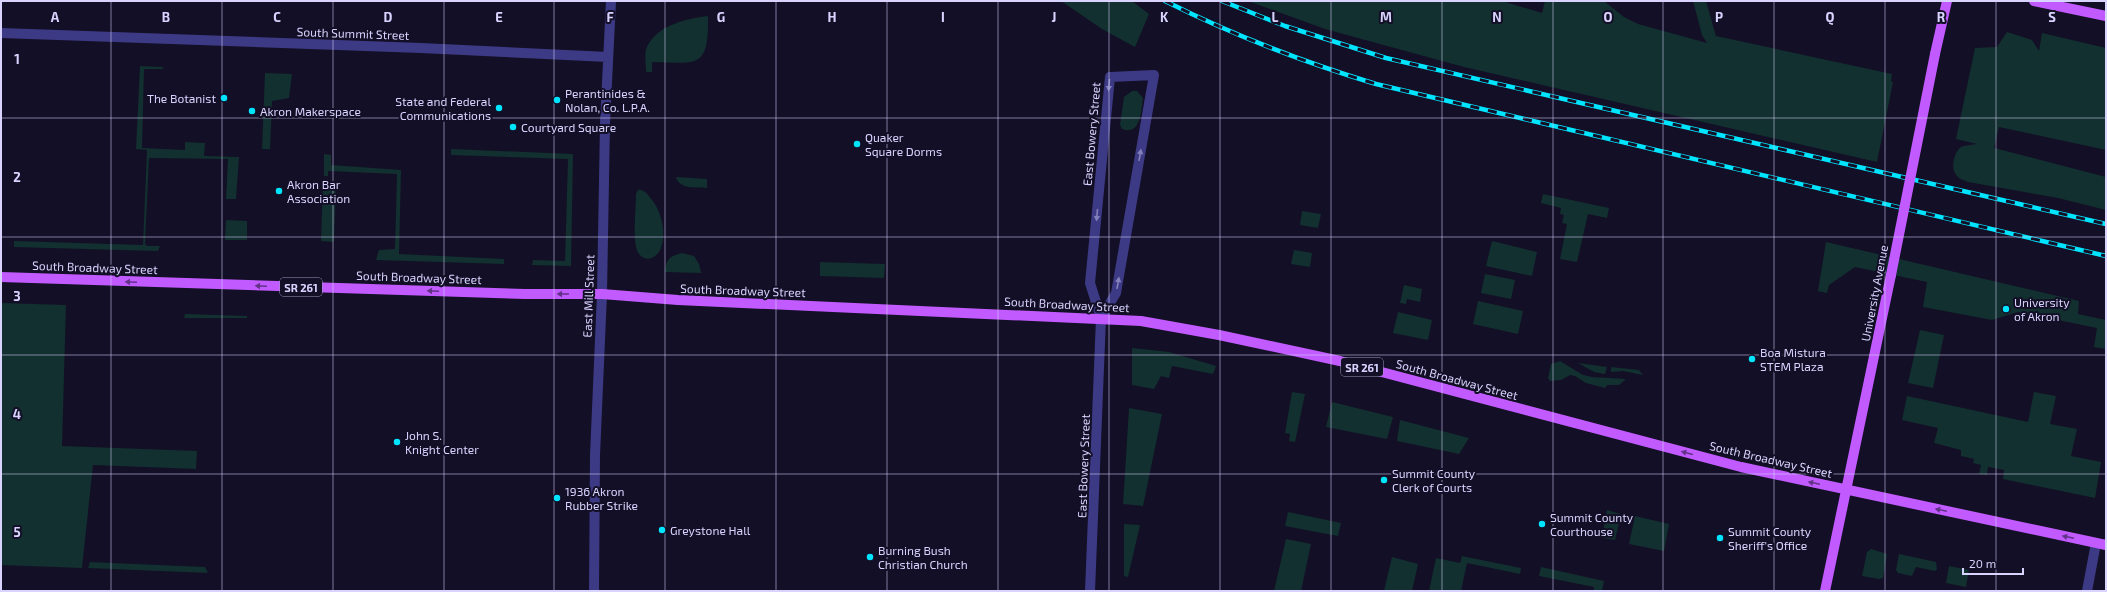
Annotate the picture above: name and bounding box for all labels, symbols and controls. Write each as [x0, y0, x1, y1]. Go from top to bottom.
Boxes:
text: A [51, 9, 60, 25]
text: B [162, 9, 170, 25]
text: C [273, 9, 281, 25]
text: D [384, 9, 393, 25]
text: E [495, 9, 503, 25]
text: F [606, 9, 614, 25]
text: G [717, 9, 725, 25]
text: H [828, 9, 837, 25]
text: I [941, 9, 945, 25]
text: J [1052, 9, 1056, 25]
text: K [1160, 9, 1169, 25]
text: L [1272, 9, 1279, 25]
text: M [1380, 9, 1392, 25]
text: N [1492, 9, 1502, 25]
text: O [1604, 9, 1613, 25]
text: P [1715, 9, 1723, 25]
text: Q [1826, 9, 1835, 26]
text: R [1937, 9, 1946, 25]
text: S [2048, 9, 2056, 25]
street label: South Summit Street [296, 24, 410, 42]
text: 1 [14, 51, 20, 67]
one-way arrow [1106, 79, 1112, 91]
street label: East Bowery Street [1079, 81, 1103, 186]
place label: Perantinides & Nolan, Co. L.P.A. [565, 86, 650, 114]
place label: The Botanist [147, 91, 216, 105]
marker: The Botanist [219, 93, 229, 103]
place label: State and Federal Communications [395, 94, 491, 122]
marker: Perantinides & Nolan, Co. L.P.A. [552, 95, 562, 105]
marker: State and Federal Communications [494, 103, 504, 113]
place label: Akron Makerspace [260, 104, 361, 118]
marker: Akron Makerspace [247, 106, 257, 116]
place label: Courtyard Square [521, 120, 616, 134]
marker: Courtyard Square [508, 122, 518, 132]
place label: Quaker Square Dorms [865, 130, 942, 158]
marker: Quaker Square Dorms [852, 139, 862, 149]
one-way arrow [1137, 149, 1143, 161]
text: 2 [13, 169, 21, 185]
place label: Akron Bar Association [287, 177, 350, 205]
marker: Akron Bar Association [274, 186, 284, 196]
one-way arrow [1093, 209, 1100, 221]
street label: University Avenue [1858, 244, 1890, 342]
street label: East Mill Street [580, 254, 596, 338]
street label: South Broadway Street [32, 258, 158, 276]
street label: South Broadway Street [356, 268, 482, 286]
one-way arrow [1115, 277, 1121, 289]
one-way arrow [125, 278, 137, 285]
road number: SR 261 [280, 278, 322, 296]
street label: South Broadway Street [680, 281, 806, 299]
one-way arrow [255, 282, 267, 289]
text: 3 [13, 288, 21, 304]
one-way arrow [426, 288, 439, 294]
one-way arrow [556, 291, 569, 297]
street label: South Broadway Street [1004, 294, 1130, 314]
place label: University of Akron [2014, 295, 2070, 323]
marker: University of Akron [2001, 304, 2011, 314]
place label: Boa Mistura STEM Plaza [1760, 345, 1826, 373]
marker: Boa Mistura STEM Plaza [1747, 354, 1757, 364]
street label: South Broadway Street [1395, 356, 1520, 402]
road number: SR 261 [1341, 358, 1383, 376]
text: 4 [13, 406, 21, 422]
street label: East Bowery Street [1074, 413, 1092, 518]
place label: John S. Knight Center [405, 428, 479, 456]
marker: John S. Knight Center [392, 437, 402, 447]
street label: South Broadway Street [1708, 438, 1834, 480]
one-way arrow [1681, 450, 1693, 456]
place label: Summit County Clerk of Courts [1392, 466, 1476, 494]
marker: Summit County Clerk of Courts [1379, 475, 1389, 485]
one-way arrow [1807, 479, 1820, 485]
place label: 1936 Akron Rubber Strike [565, 484, 638, 512]
marker: 1936 Akron Rubber Strike [552, 493, 562, 503]
one-way arrow [1934, 507, 1947, 513]
place label: Summit County Courthouse [1550, 510, 1634, 538]
marker: Summit County Courthouse [1537, 519, 1547, 529]
place label: Greystone Hall [670, 523, 751, 537]
text: 5 [13, 524, 21, 540]
place label: Summit County Sheriff's Office [1728, 524, 1812, 552]
marker: Greystone Hall [657, 525, 667, 535]
marker: Summit County Sheriff's Office [1715, 533, 1725, 543]
one-way arrow [2062, 534, 2074, 540]
place label: Burning Bush Christian Church [878, 543, 968, 571]
scale bar [1963, 550, 2023, 576]
marker: Burning Bush Christian Church [865, 552, 875, 562]
text: 20 m [1969, 556, 1996, 570]

